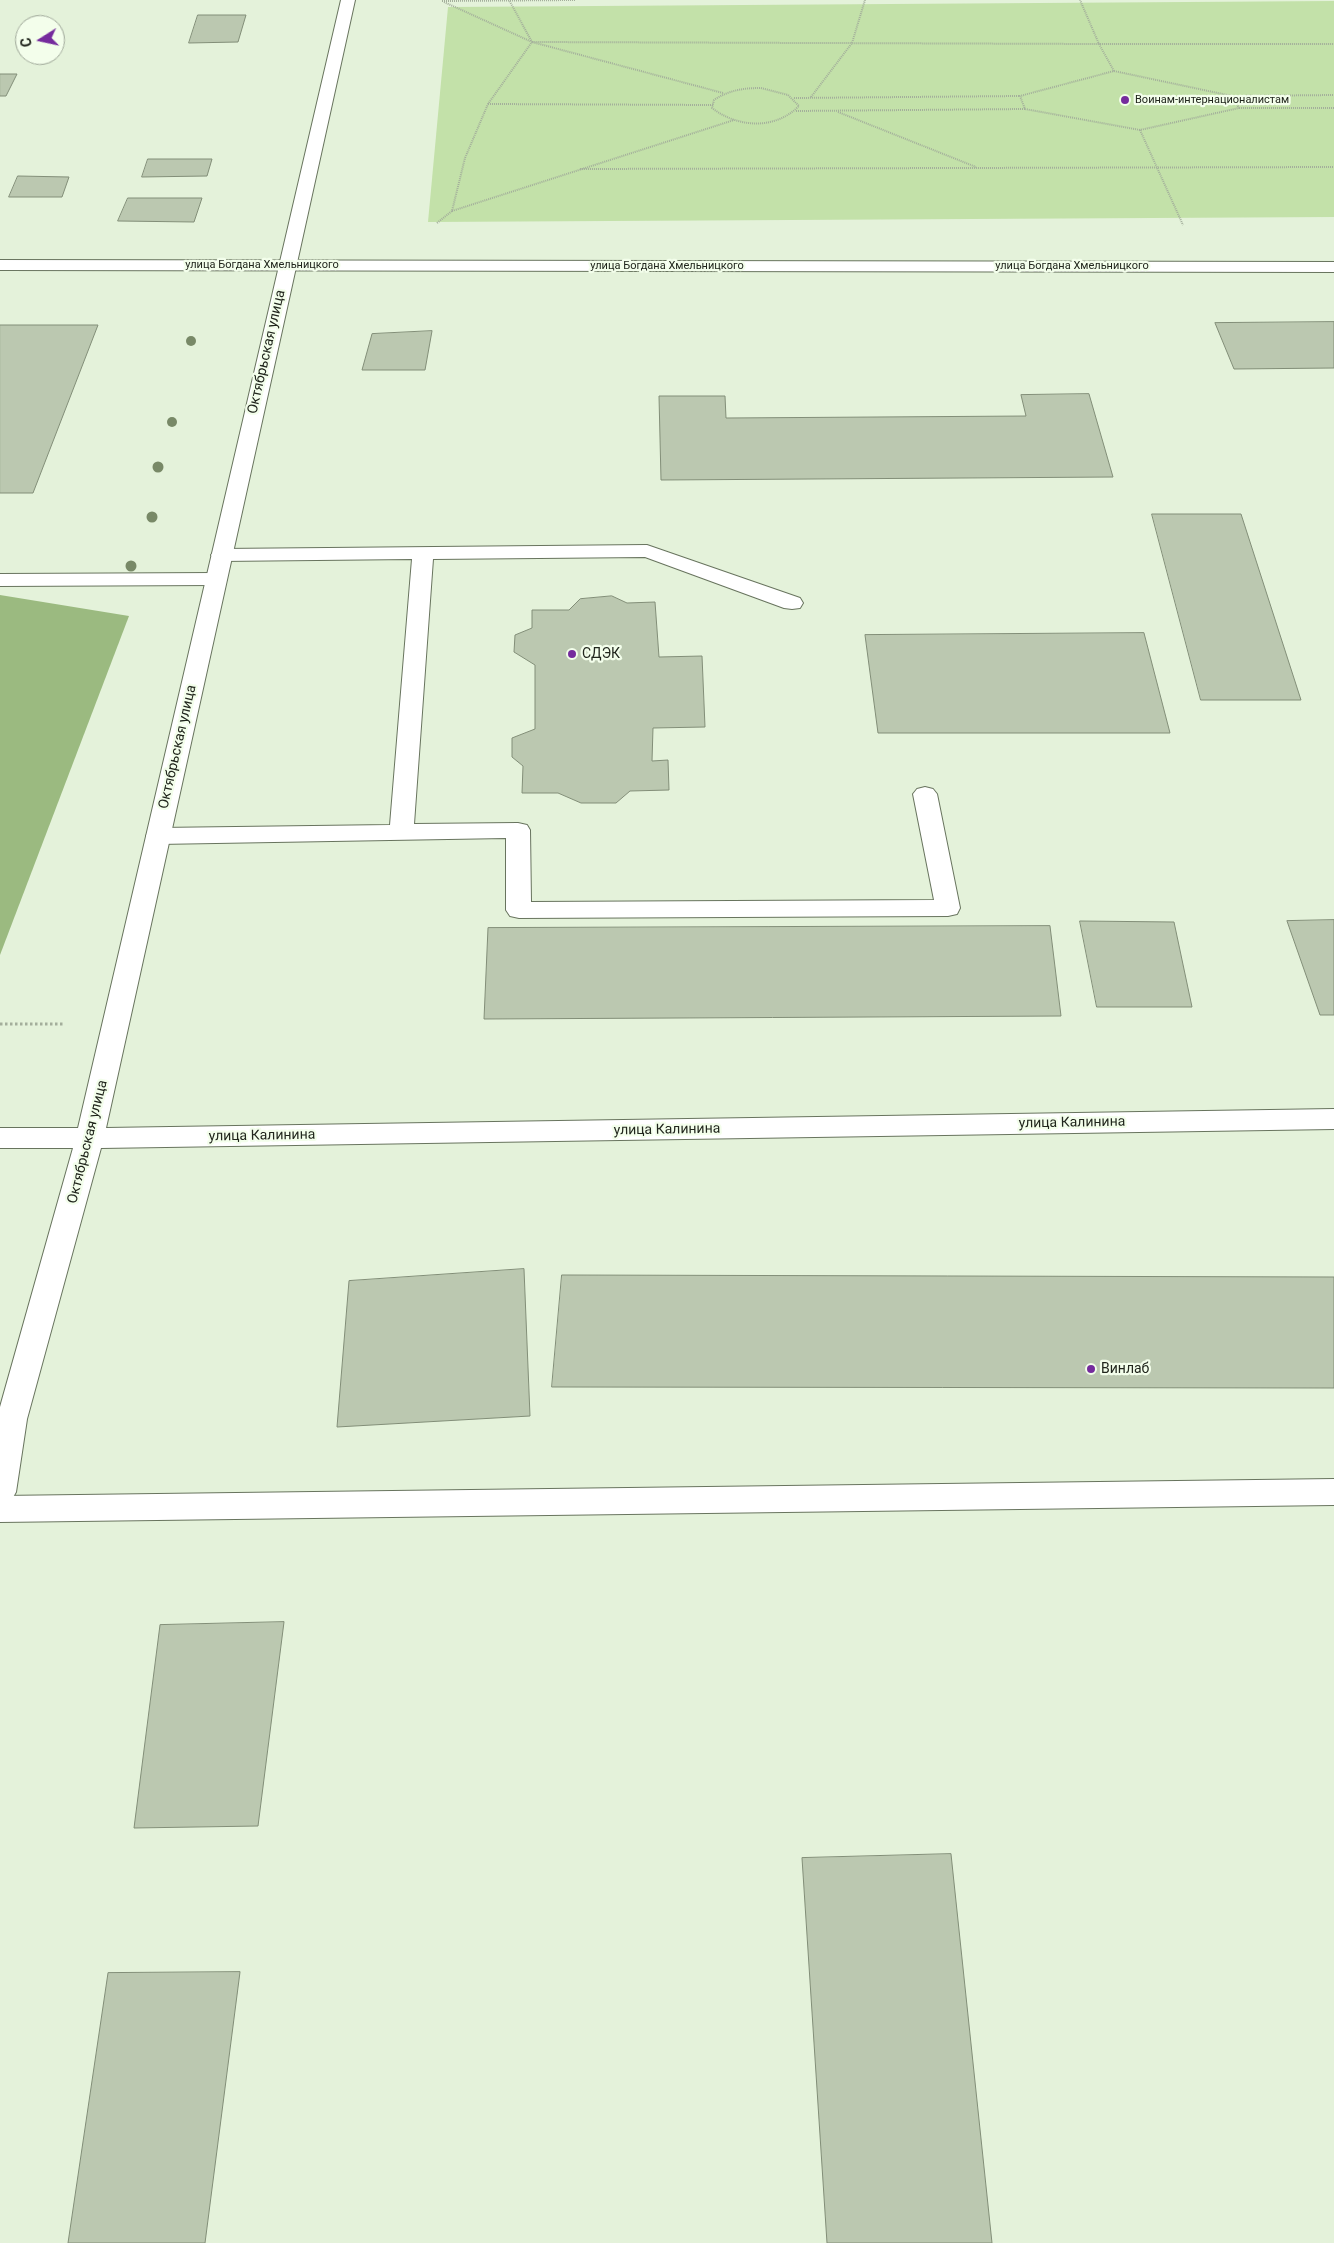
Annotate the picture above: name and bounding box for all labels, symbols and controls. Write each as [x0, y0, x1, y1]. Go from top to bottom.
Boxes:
north arrow [15, 15, 65, 65]
text: С [18, 37, 35, 48]
place label: Воинам-интернационалистам [1135, 93, 1289, 107]
marker: Воинам-интернационалистам [1119, 94, 1131, 106]
street label: улица Богдана Хмельницкого [185, 258, 339, 272]
street label: улица Богдана Хмельницкого [590, 259, 744, 273]
street label: улица Богдана Хмельницкого [995, 259, 1149, 273]
street label: Октябрьская улица [245, 288, 289, 416]
place label: СДЭК [582, 646, 620, 662]
marker: СДЭК [566, 648, 578, 660]
street label: Октябрьская улица [156, 683, 200, 811]
street label: Октябрьская улица [65, 1078, 111, 1206]
street label: улица Калинина [1019, 1114, 1125, 1132]
street label: улица Калинина [614, 1121, 720, 1139]
street label: улица Калинина [209, 1127, 315, 1145]
place label: Винлаб [1101, 1361, 1149, 1377]
marker: Винлаб [1085, 1363, 1097, 1375]

